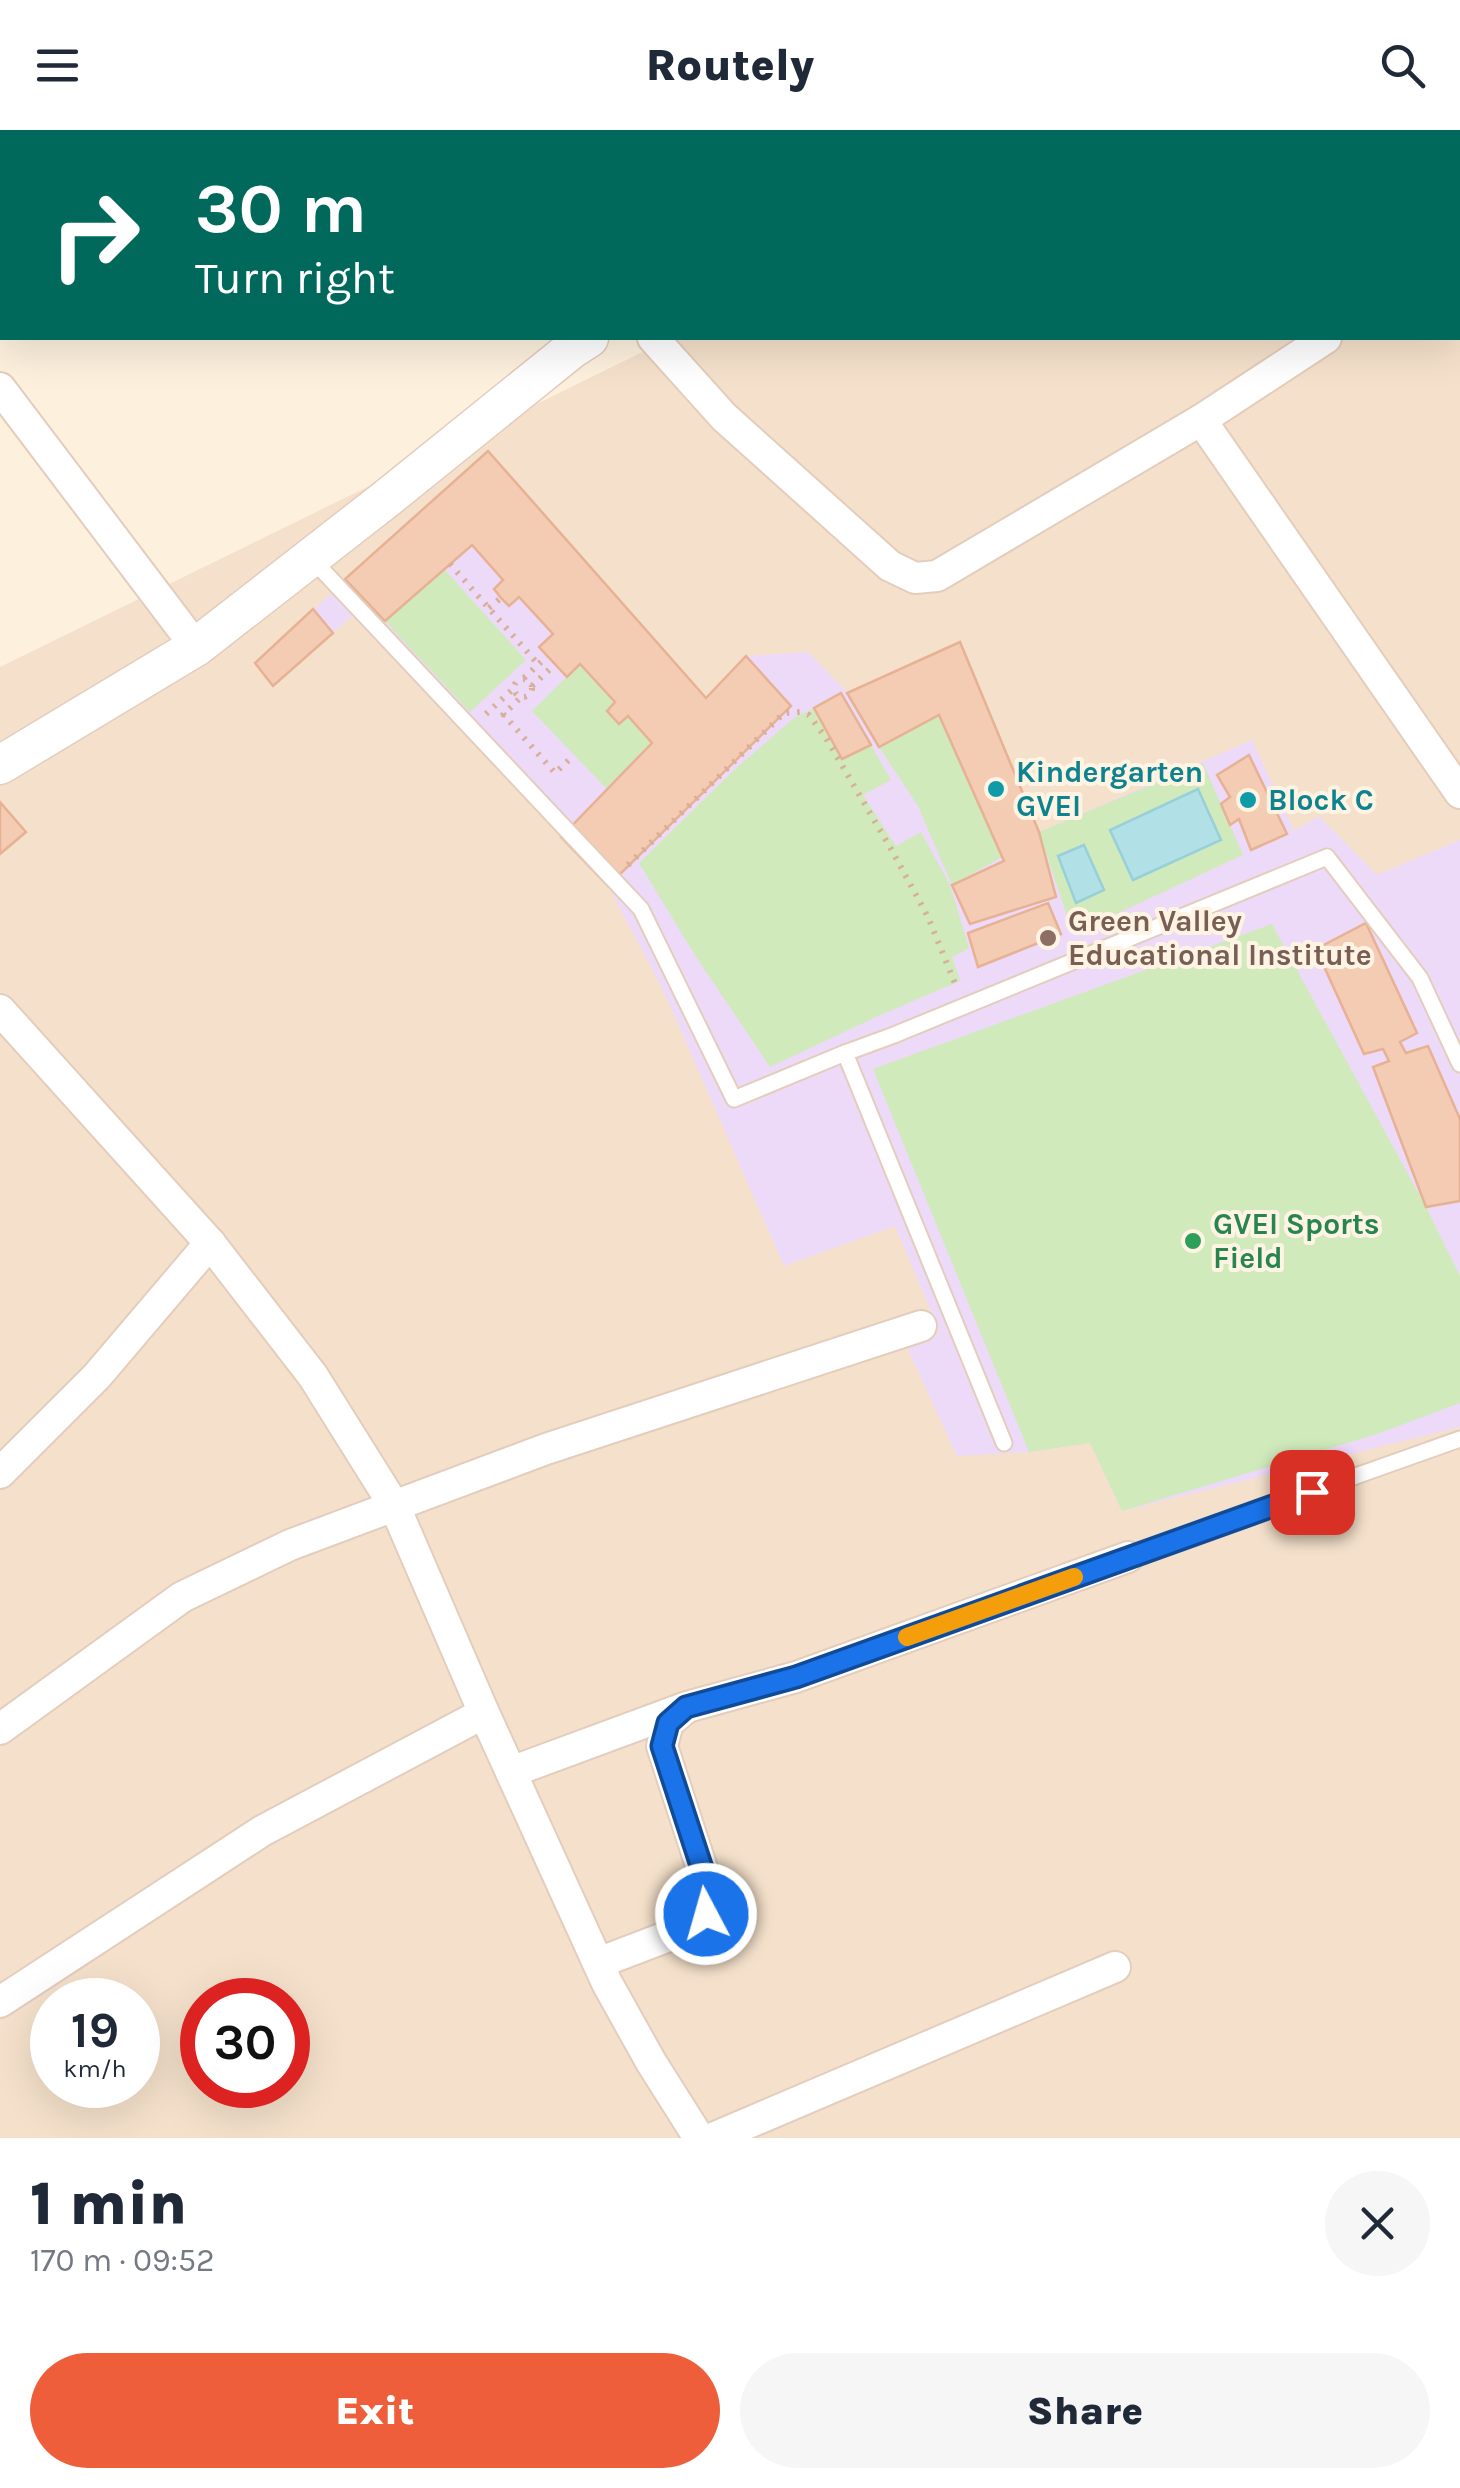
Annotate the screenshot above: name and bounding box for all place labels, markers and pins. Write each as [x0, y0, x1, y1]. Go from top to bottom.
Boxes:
place label: Kindergarten GVEI [1016, 754, 1203, 824]
marker: Kindergarten GVEI [985, 778, 1007, 800]
place label: Block C [1268, 782, 1374, 818]
marker: Block C [1237, 789, 1259, 811]
place label: Green Valley Educational Institute [1068, 903, 1372, 973]
marker: Green Valley Educational Institute [1037, 927, 1059, 949]
place label: GVEI Sports Field [1213, 1206, 1380, 1276]
marker: GVEI Sports Field [1182, 1230, 1204, 1252]
pin [1270, 1450, 1355, 1535]

